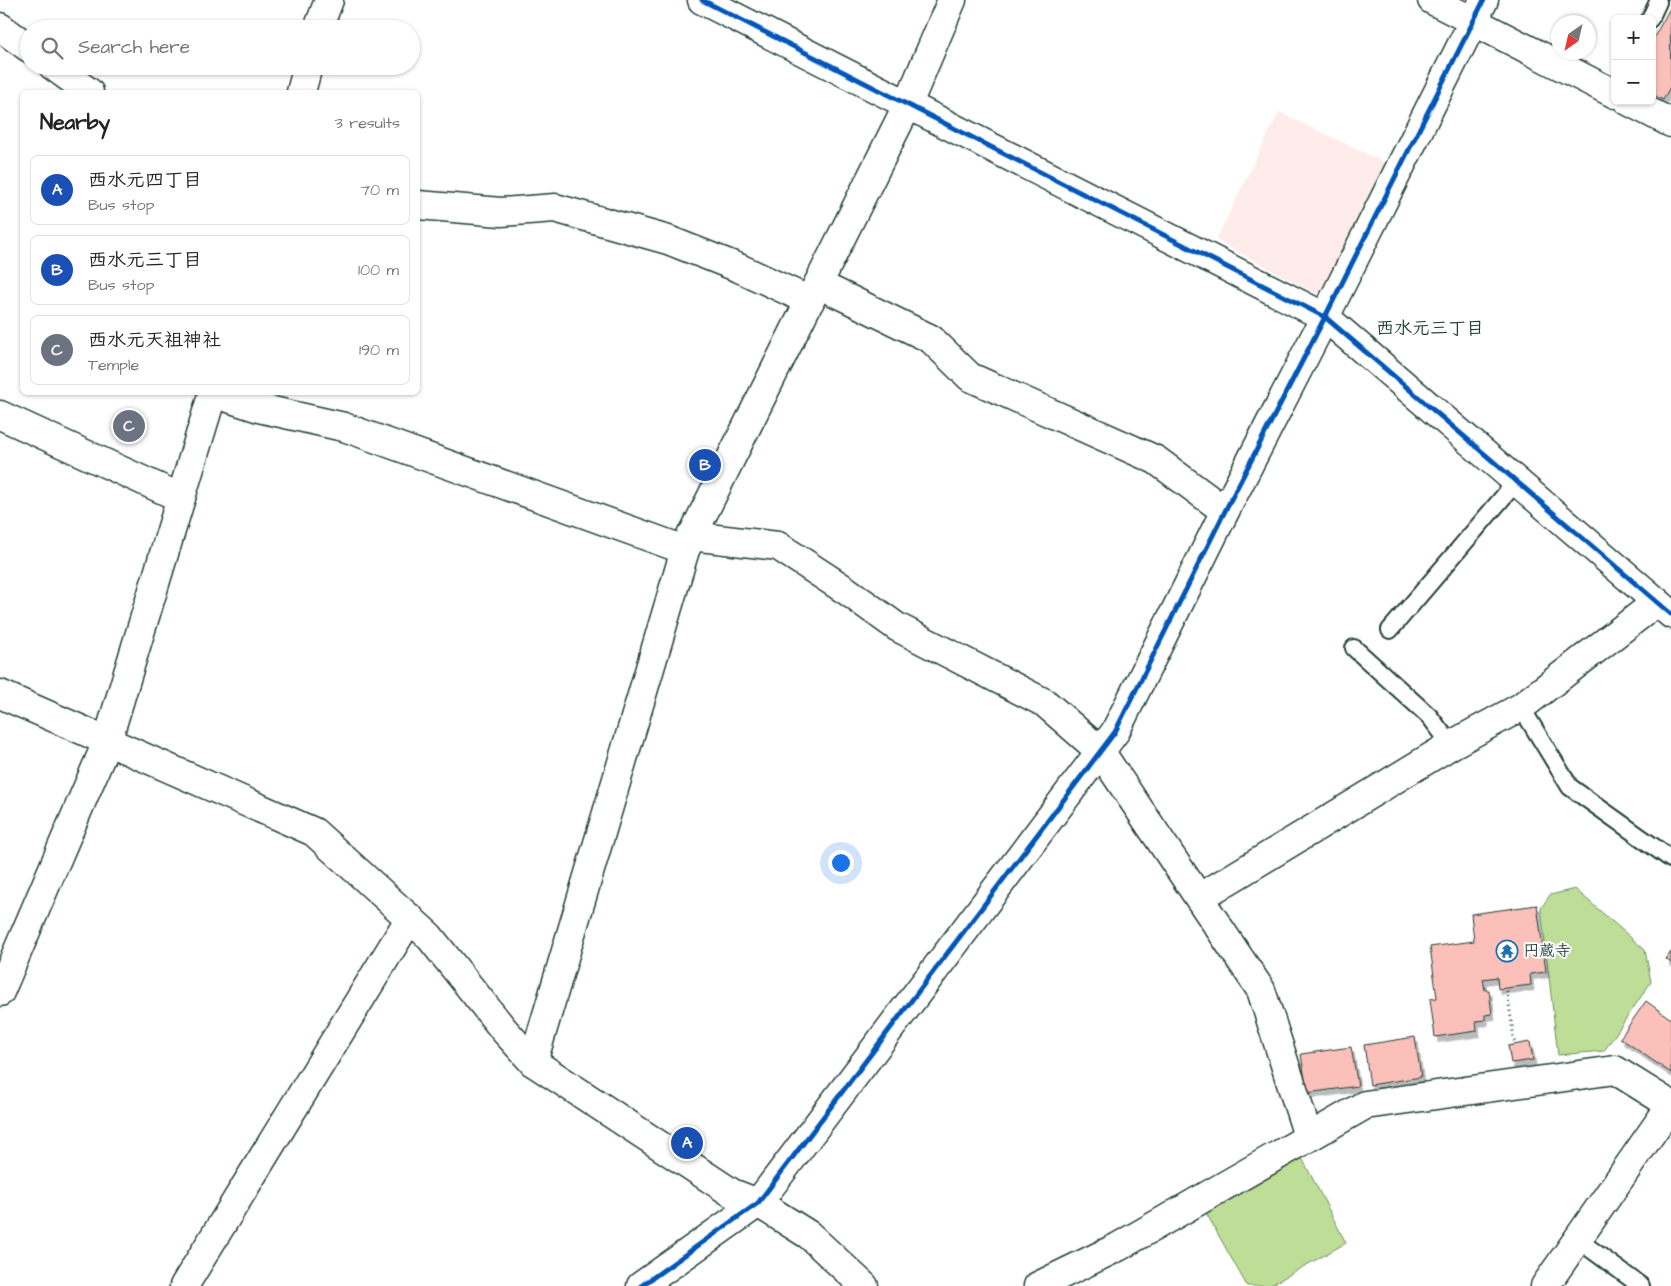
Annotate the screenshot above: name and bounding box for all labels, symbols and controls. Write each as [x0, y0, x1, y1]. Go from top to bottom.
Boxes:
north arrow [1551, 15, 1596, 60]
map controls [1611, 15, 1656, 105]
button: + [1611, 15, 1656, 60]
search box [20, 20, 420, 75]
icon: search [38, 34, 66, 62]
text: Search here [78, 34, 190, 61]
button: − [1611, 60, 1656, 105]
text: Nearby [40, 108, 110, 137]
text: 3 results [335, 112, 400, 134]
text: 西水元四丁目 [88, 167, 202, 194]
text: A [52, 179, 62, 201]
text: 70 m [360, 179, 399, 201]
text: Bus stop [88, 194, 154, 216]
text: 西水元三丁目 [88, 247, 202, 274]
text: B [51, 259, 63, 281]
text: 100 m [358, 259, 399, 281]
text: Bus stop [88, 274, 154, 296]
district label: 西水元三丁目 [1376, 316, 1484, 341]
text: 西水元天祖神社 [88, 327, 221, 354]
text: C [51, 339, 63, 361]
text: 190 m [359, 339, 399, 361]
text: Temple [88, 354, 139, 376]
pin: C [113, 407, 145, 445]
pin: B [689, 446, 721, 484]
your location [828, 850, 854, 876]
temple icon: 円蔵寺 [1495, 939, 1519, 963]
place label: 円蔵寺 [1523, 940, 1571, 962]
pin: A [671, 1124, 703, 1162]

